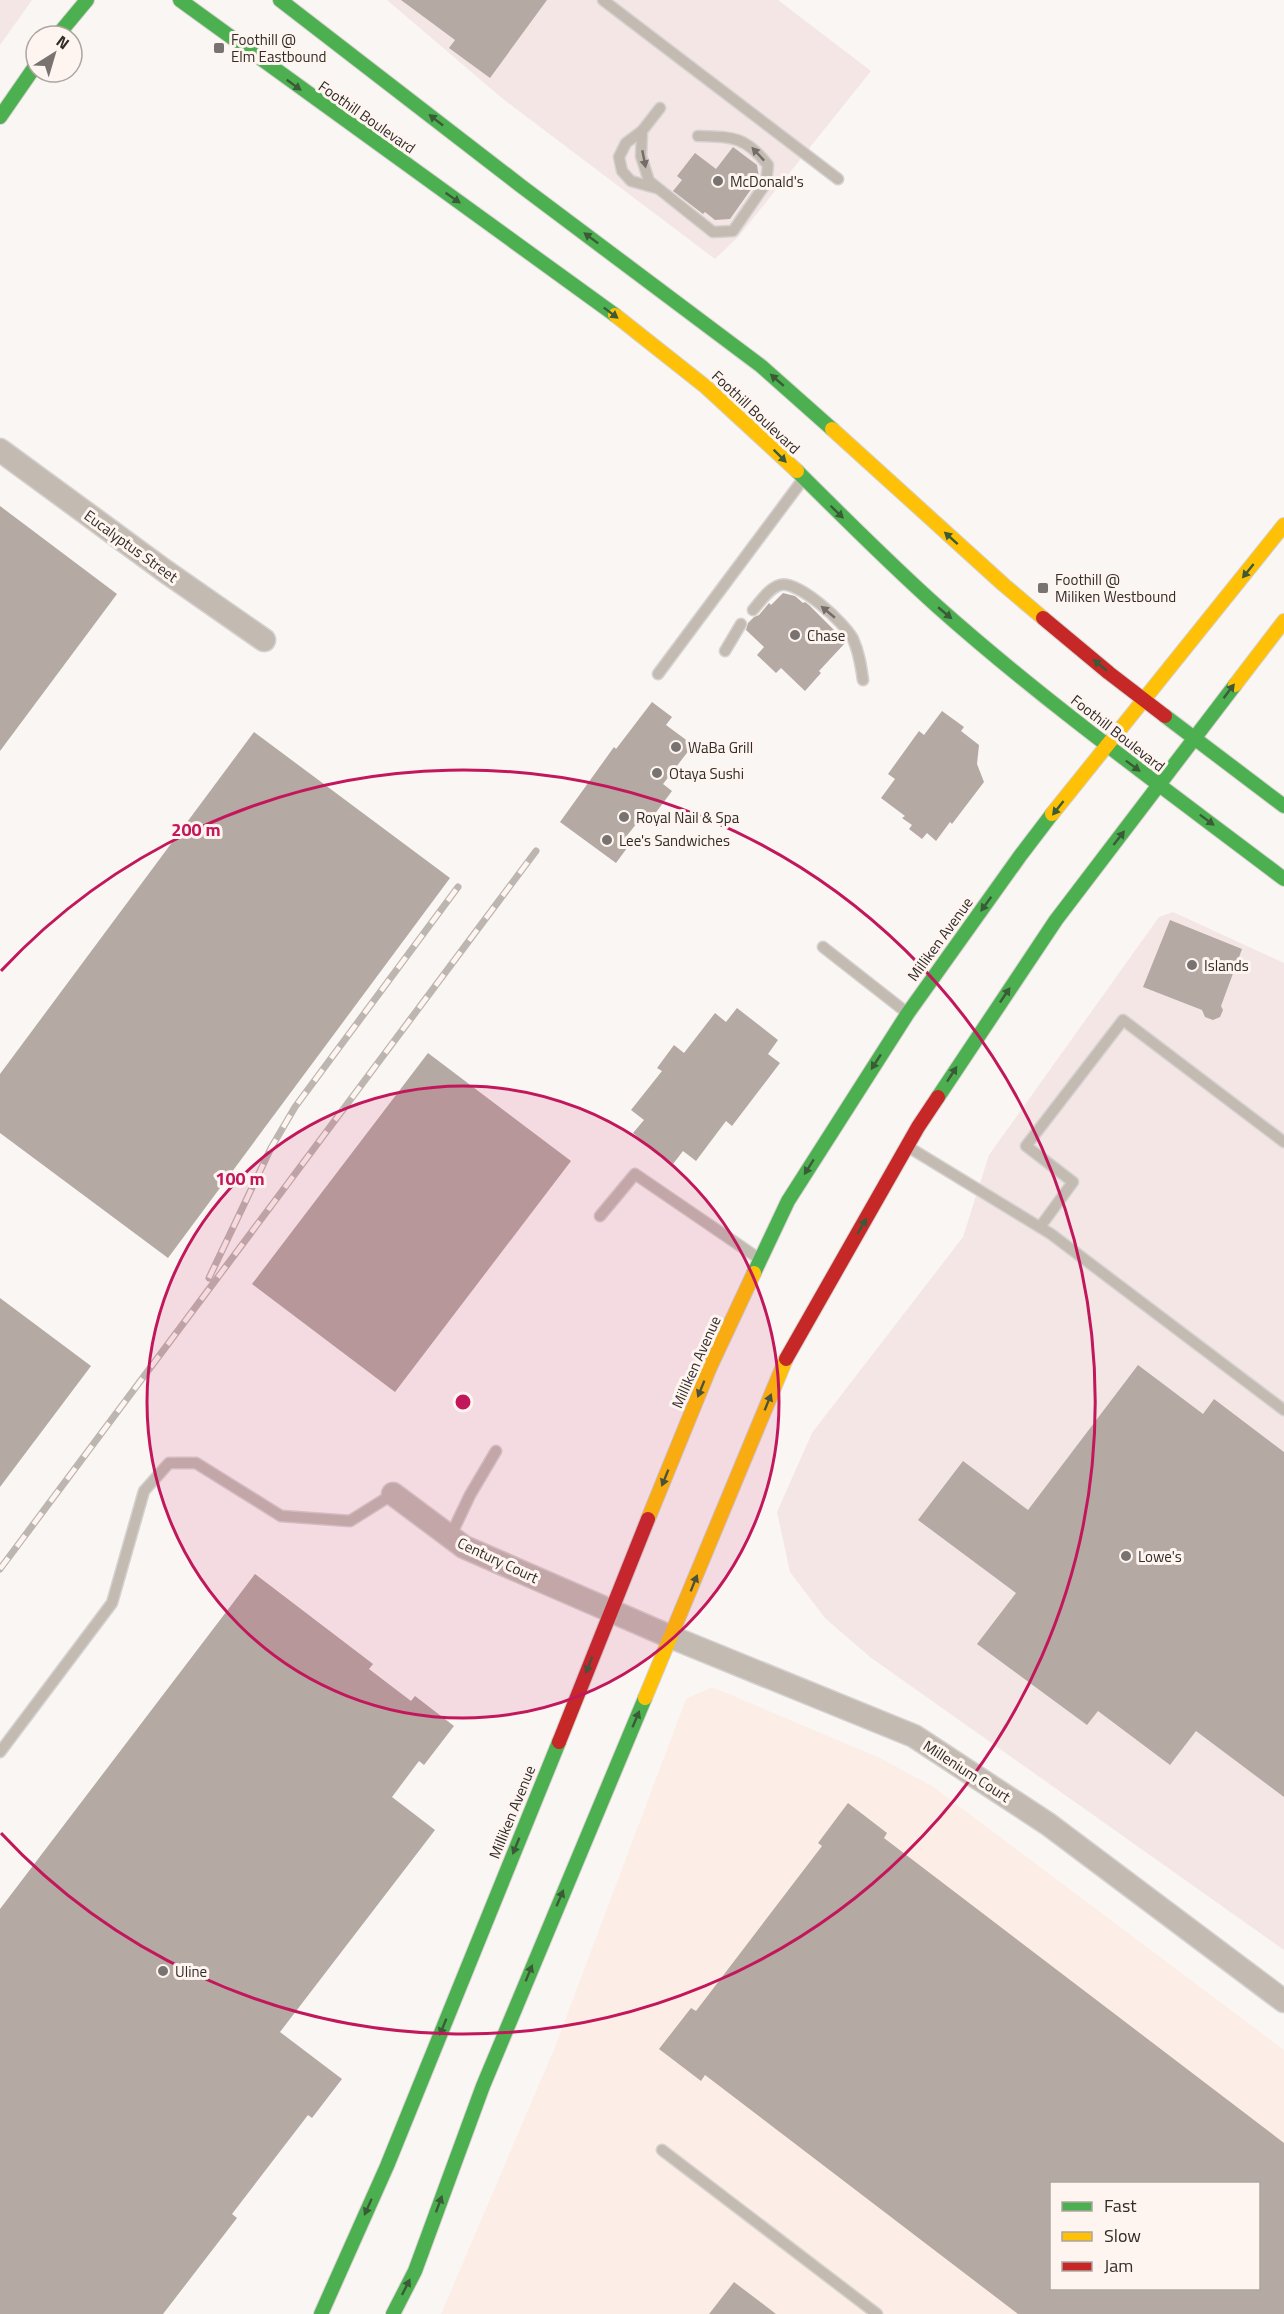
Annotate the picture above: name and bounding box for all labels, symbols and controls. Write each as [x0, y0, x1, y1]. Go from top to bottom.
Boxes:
north arrow [24, 24, 84, 84]
place label: Foothill @ Elm Eastbound [231, 28, 326, 68]
text: N [51, 29, 75, 55]
marker: Foothill @ Elm Eastbound [212, 41, 226, 55]
street label: Foothill Boulevard [314, 75, 420, 159]
one-way arrow [286, 79, 302, 91]
one-way arrow [428, 114, 443, 126]
one-way arrow [751, 146, 765, 161]
one-way arrow [639, 150, 649, 168]
place label: McDonald's [730, 170, 804, 193]
marker: McDonald's [711, 174, 725, 188]
one-way arrow [445, 192, 461, 204]
one-way arrow [583, 232, 599, 244]
one-way arrow [603, 307, 618, 319]
street label: Foothill Boulevard [707, 365, 805, 459]
one-way arrow [770, 374, 785, 387]
one-way arrow [773, 449, 787, 463]
street label: Eucalyptus Street [79, 504, 183, 588]
one-way arrow [829, 505, 844, 518]
one-way arrow [944, 531, 959, 545]
one-way arrow [1241, 563, 1254, 579]
place label: Foothill @ Miliken Westbound [1055, 568, 1176, 608]
marker: Foothill @ Miliken Westbound [1036, 581, 1050, 595]
one-way arrow [821, 606, 836, 619]
one-way arrow [937, 606, 952, 619]
place label: Chase [807, 624, 845, 647]
marker: Chase [788, 628, 802, 642]
one-way arrow [1092, 658, 1108, 671]
one-way arrow [1223, 683, 1235, 699]
street label: Foothill Boulevard [1066, 689, 1170, 777]
place label: WaBa Grill [688, 736, 753, 759]
marker: WaBa Grill [669, 740, 683, 754]
one-way arrow [1125, 759, 1140, 771]
place label: Otaya Sushi [669, 762, 744, 785]
marker: Otaya Sushi [650, 766, 664, 780]
one-way arrow [1052, 801, 1064, 816]
place label: Royal Nail & Spa [636, 806, 740, 829]
marker: Royal Nail & Spa [617, 810, 631, 824]
one-way arrow [1199, 814, 1215, 827]
text: 200 m [171, 816, 221, 843]
place label: Lee's Sandwiches [619, 829, 730, 852]
one-way arrow [1113, 830, 1126, 846]
marker: Lee's Sandwiches [600, 833, 614, 847]
street label: Milliken Avenue [902, 892, 978, 986]
one-way arrow [980, 895, 992, 911]
place label: Islands [1204, 954, 1249, 977]
marker: Islands [1185, 958, 1199, 972]
one-way arrow [999, 988, 1011, 1004]
one-way arrow [870, 1054, 882, 1070]
one-way arrow [947, 1066, 958, 1082]
one-way arrow [804, 1159, 815, 1175]
text: 100 m [215, 1165, 265, 1192]
one-way arrow [857, 1217, 867, 1234]
street label: Milliken Avenue [665, 1312, 727, 1412]
one-way arrow [696, 1380, 705, 1398]
centre of rings [453, 1392, 473, 1412]
one-way arrow [763, 1393, 773, 1411]
one-way arrow [660, 1469, 669, 1487]
street label: Century Court [454, 1531, 543, 1589]
place label: Lowe's [1138, 1545, 1182, 1568]
marker: Lowe's [1119, 1549, 1133, 1563]
one-way arrow [689, 1573, 699, 1591]
one-way arrow [584, 1657, 594, 1675]
one-way arrow [632, 1710, 641, 1728]
street label: Millenium Court [919, 1734, 1016, 1808]
street label: Milliken Avenue [483, 1762, 541, 1862]
one-way arrow [511, 1837, 520, 1855]
one-way arrow [555, 1889, 565, 1907]
place label: Uline [175, 1960, 207, 1983]
marker: Uline [156, 1964, 170, 1978]
one-way arrow [525, 1964, 534, 1982]
one-way arrow [438, 2018, 447, 2036]
legend [1050, 2182, 1260, 2290]
text: Fast [1104, 2192, 1137, 2219]
one-way arrow [434, 2195, 444, 2213]
one-way arrow [364, 2199, 373, 2216]
text: Slow [1104, 2222, 1141, 2249]
text: Jam [1104, 2252, 1133, 2279]
one-way arrow [401, 2278, 411, 2296]

